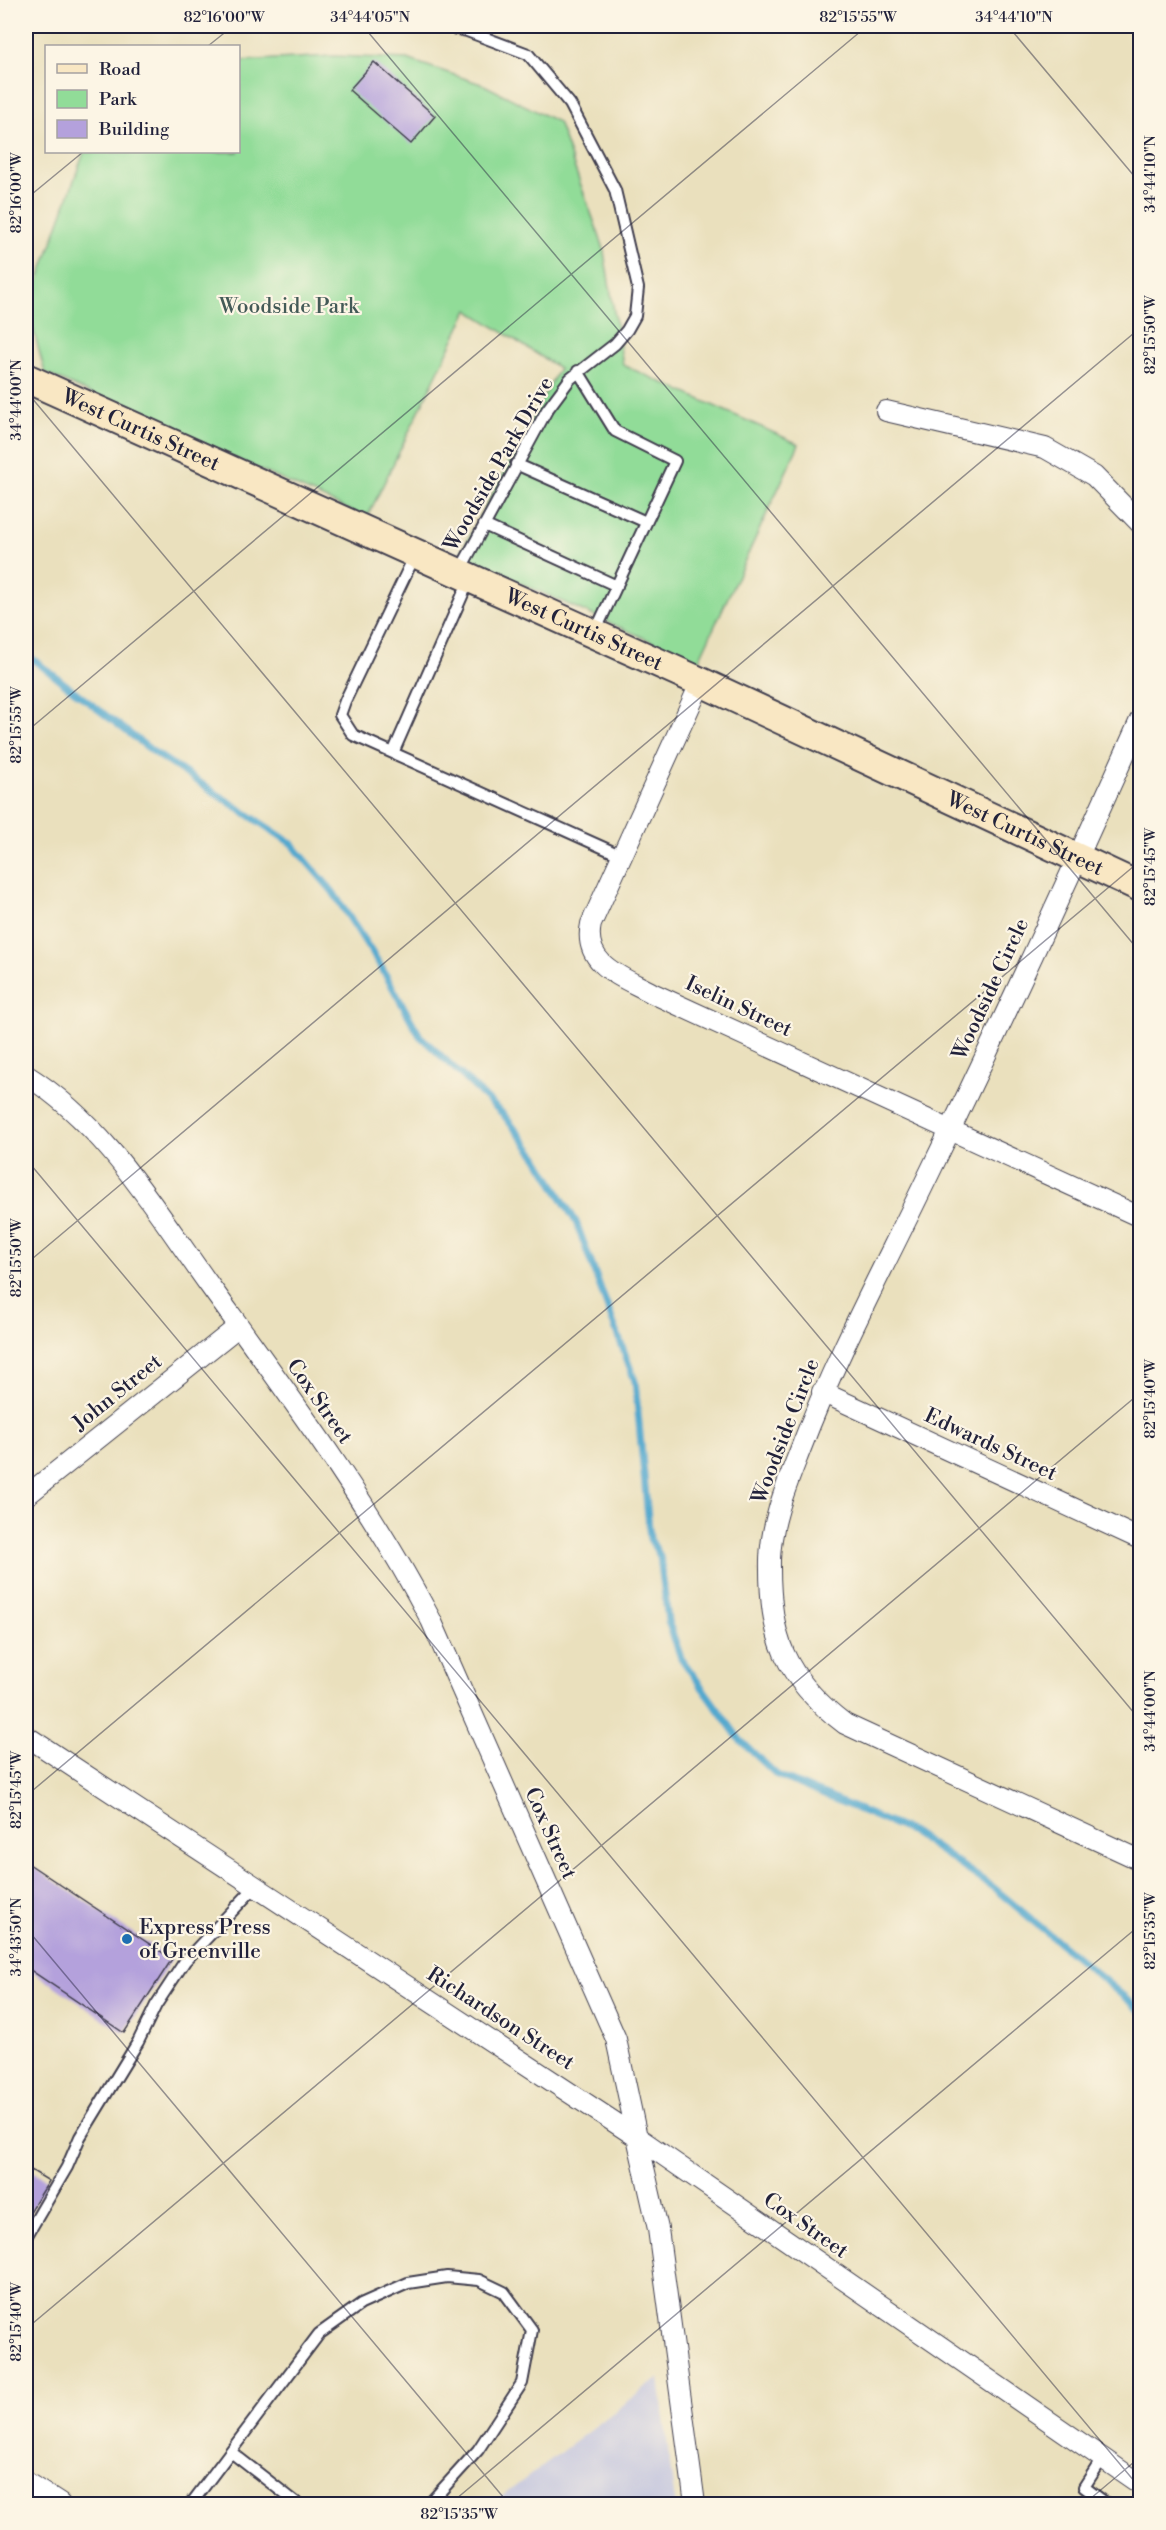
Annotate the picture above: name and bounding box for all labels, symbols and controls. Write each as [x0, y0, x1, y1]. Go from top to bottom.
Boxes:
text: 82°16'00"W [184, 8, 265, 27]
text: 34°44'05"N [330, 8, 410, 27]
text: 82°15'55"W [819, 8, 897, 27]
text: 34°44'10"N [975, 8, 1053, 27]
legend [45, 45, 240, 153]
text: Road [99, 58, 142, 81]
text: Park [99, 88, 138, 111]
text: Building [98, 118, 170, 141]
text: 34°44'10"N [1141, 135, 1160, 213]
text: 82°16'00"W [7, 152, 26, 234]
park label: Woodside Park [218, 294, 360, 320]
text: 82°15'50"W [1141, 295, 1160, 375]
text: 34°44'00"N [7, 359, 26, 441]
street label: Woodside Park Drive [438, 372, 560, 557]
street label: West Curtis Street [56, 383, 224, 478]
street label: West Curtis Street [500, 583, 667, 677]
text: 82°15'55"W [7, 686, 26, 764]
street label: West Curtis Street [941, 786, 1108, 882]
text: 82°15'45"W [1141, 828, 1160, 906]
street label: Woodside Circle [946, 914, 1035, 1065]
street label: Iselin Street [681, 971, 797, 1043]
text: 82°15'50"W [7, 1218, 26, 1298]
street label: John Street [67, 1349, 168, 1437]
street label: Cox Street [280, 1354, 358, 1450]
street label: Woodside Circle [746, 1355, 826, 1509]
text: 82°15'40"W [1141, 1359, 1160, 1439]
street label: Edwards Street [920, 1403, 1062, 1487]
text: 34°44'00"N [1141, 1670, 1160, 1752]
text: 82°15'45"W [7, 1751, 26, 1829]
street label: Cox Street [518, 1783, 582, 1884]
text: 82°15'35"W [1141, 1892, 1160, 1970]
text: 34°43'50"N [7, 1898, 26, 1976]
place label: Express Press of Greenville [139, 1915, 271, 1965]
marker: Express Press of Greenville [120, 1932, 134, 1946]
street label: Richardson Street [422, 1961, 580, 2077]
street label: Cox Street [758, 2187, 853, 2265]
text: 82°15'40"W [7, 2282, 26, 2362]
text: 82°15'35"W [420, 2505, 498, 2524]

